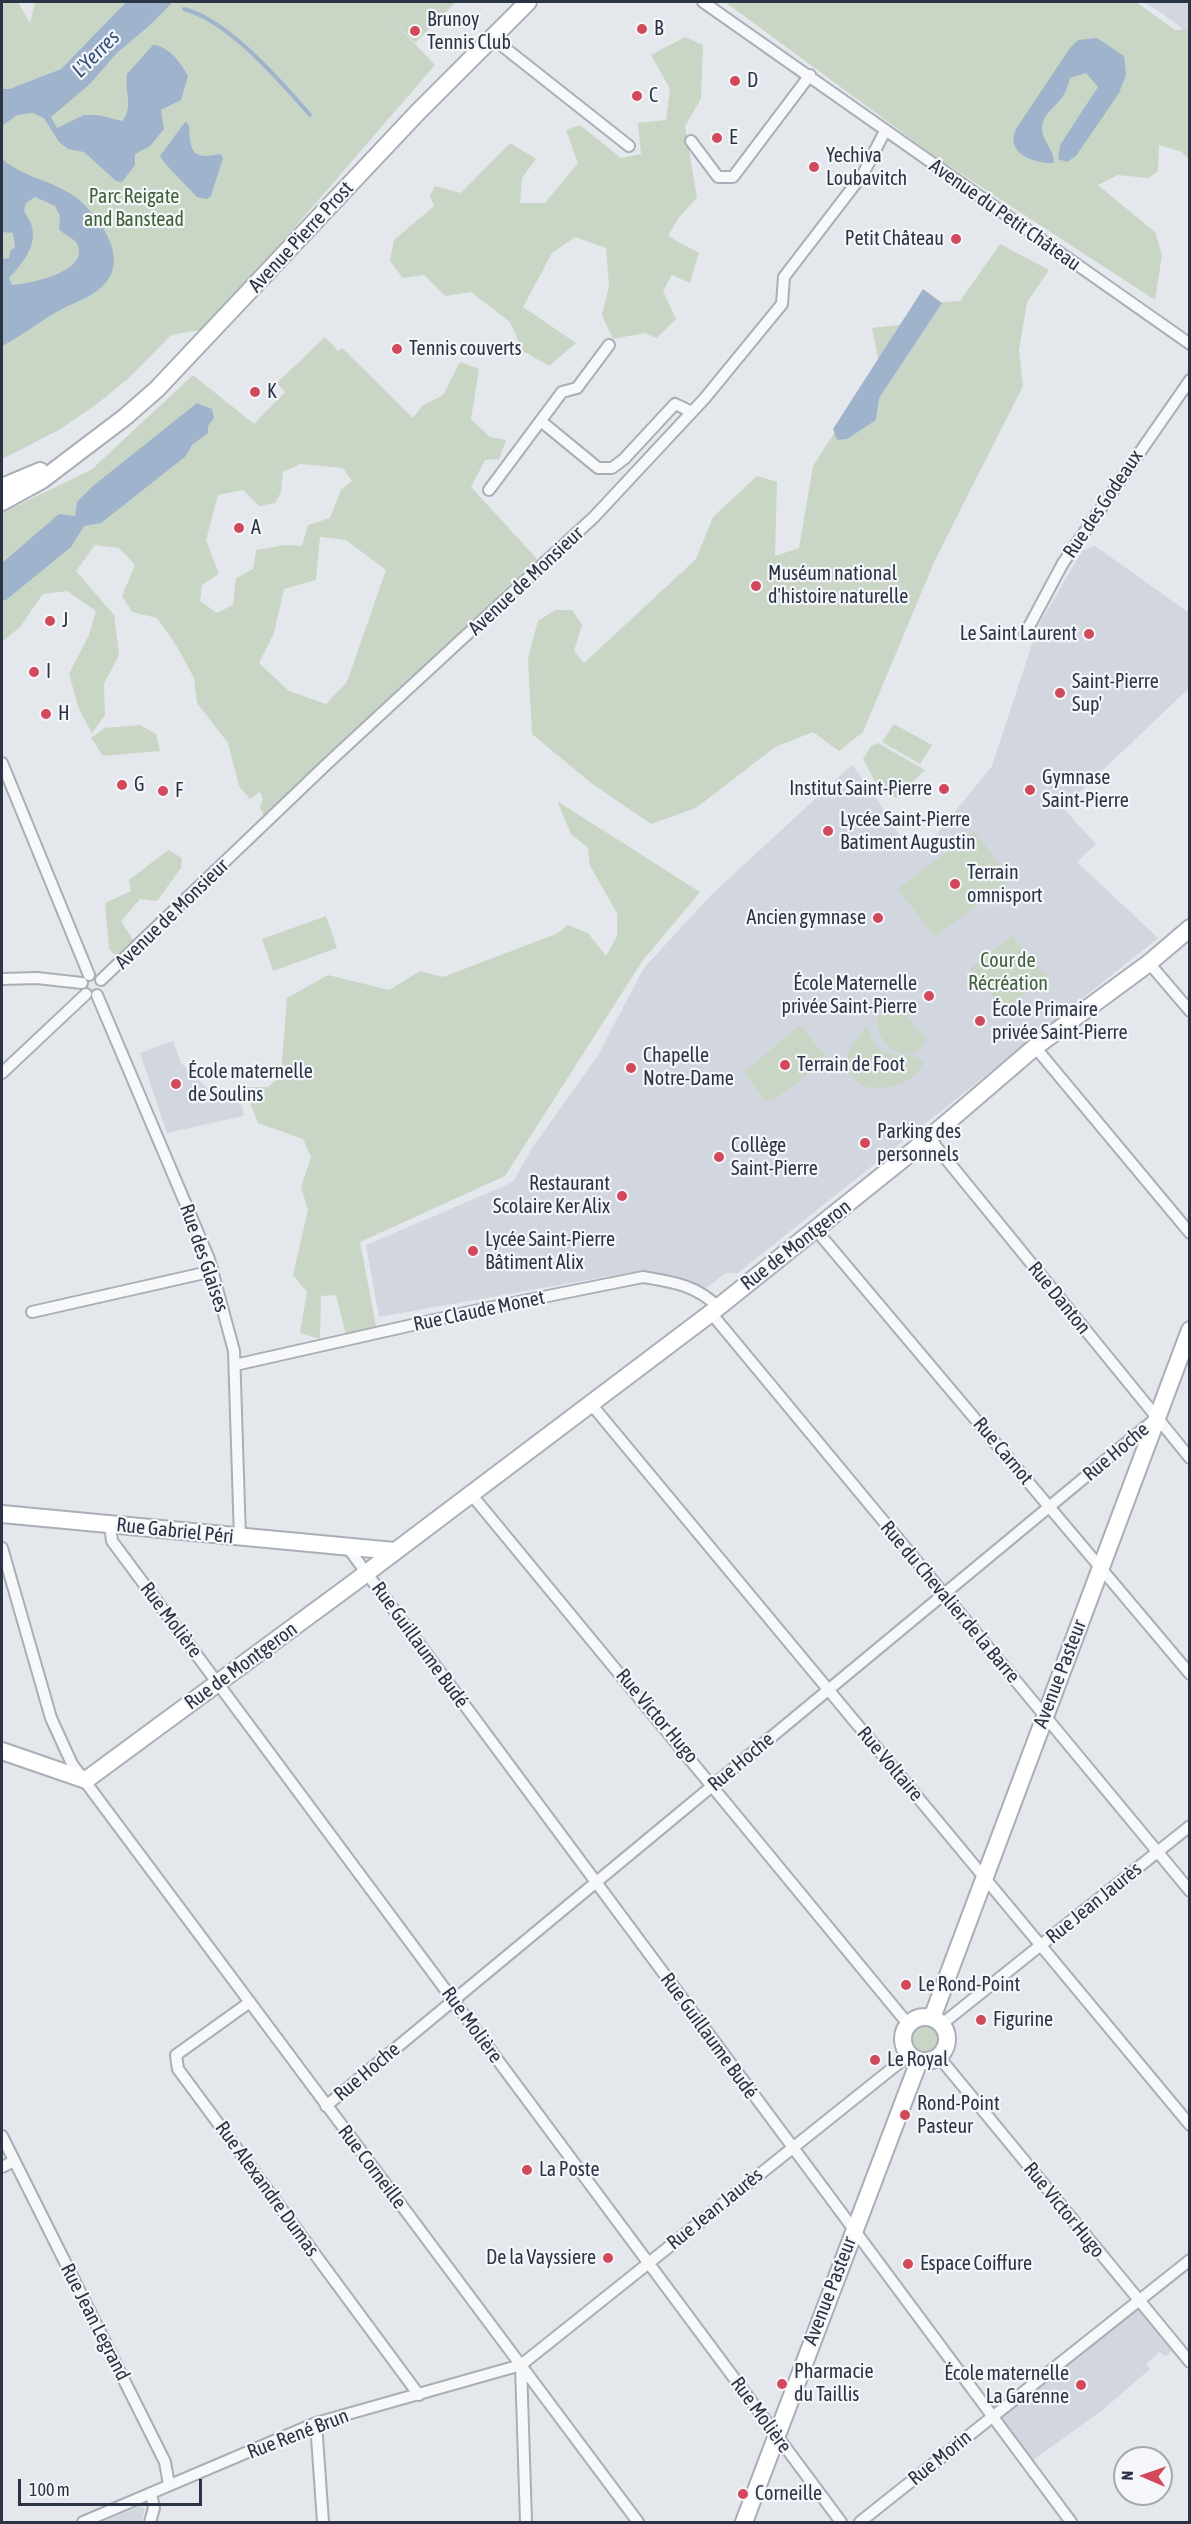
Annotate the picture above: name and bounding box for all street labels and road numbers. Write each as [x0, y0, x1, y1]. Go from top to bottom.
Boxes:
street label: Avenue du Petit Château [925, 154, 1085, 276]
street label: Avenue Pierre Prost [244, 177, 358, 297]
street label: Rue des Godeaux [1058, 445, 1148, 563]
street label: Avenue de Monsieur [464, 522, 588, 640]
street label: Avenue de Monsieur [110, 854, 234, 974]
street label: Rue de Montgeron [736, 1195, 856, 1295]
street label: Rue des Glaises [174, 1201, 234, 1315]
street label: Rue Danton [1023, 1257, 1095, 1339]
street label: Rue Claude Monet [411, 1285, 547, 1337]
street label: Rue Carnot [968, 1412, 1038, 1490]
street label: Rue Hoche [1078, 1418, 1154, 1486]
street label: Rue Gabriel Péri [115, 1513, 235, 1549]
street label: Rue du Chevalier de la Barre [875, 1516, 1025, 1688]
street label: Rue Guillaume Budé [366, 1577, 474, 1713]
street label: Rue Molière [135, 1578, 207, 1662]
street label: Avenue Pasteur [1028, 1616, 1092, 1732]
street label: Rue de Montgeron [180, 1617, 302, 1715]
street label: Rue Victor Hugo [611, 1664, 703, 1768]
street label: Rue Voltaire [852, 1722, 928, 1806]
street label: Rue Hoche [703, 1728, 779, 1796]
street label: Rue Jean Jaurès [1041, 1857, 1147, 1949]
street label: Rue Guillaume Budé [655, 1968, 763, 2104]
street label: Rue Molière [436, 1982, 508, 2068]
street label: Rue Hoche [329, 2038, 405, 2106]
street label: Rue Alexandre Dumas [210, 2117, 324, 2261]
street label: Rue Corneille [333, 2120, 411, 2214]
street label: Rue Victor Hugo [1018, 2157, 1110, 2263]
street label: Rue Jean Jaurès [662, 2163, 768, 2255]
street label: Avenue Pasteur [798, 2233, 862, 2349]
street label: Rue Jean Legrand [55, 2259, 135, 2385]
street label: Rue Molière [725, 2372, 797, 2458]
street label: Rue René Brun [244, 2404, 352, 2464]
street label: Rue Morin [904, 2425, 976, 2491]

